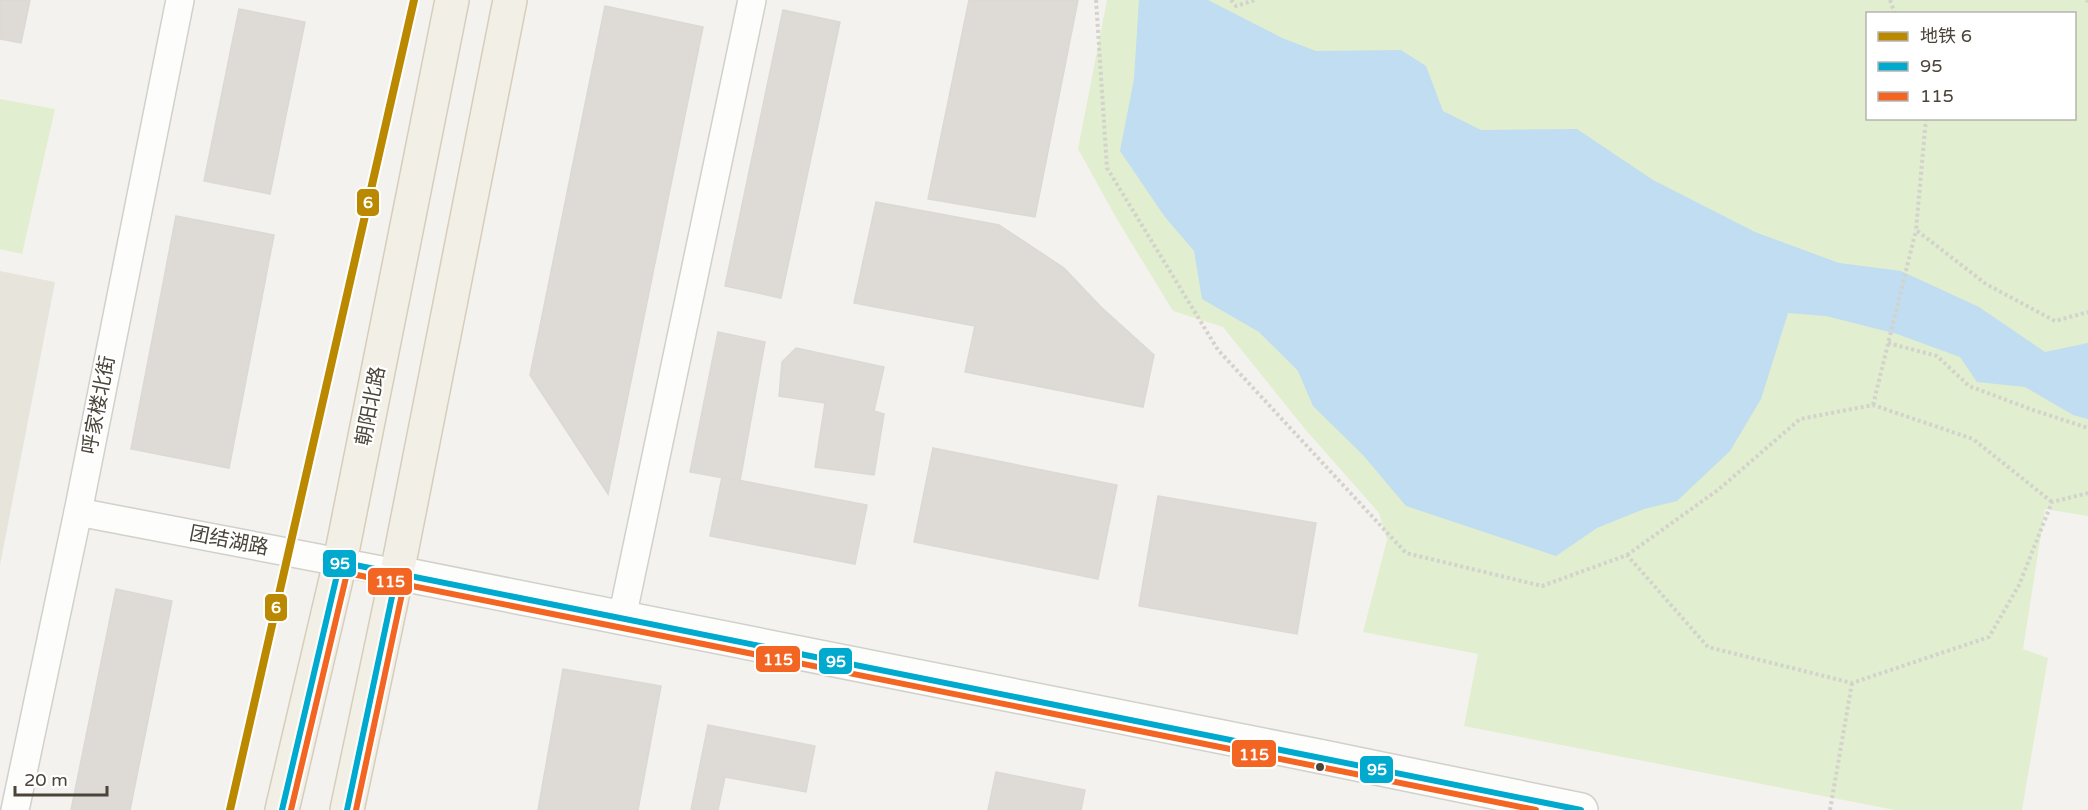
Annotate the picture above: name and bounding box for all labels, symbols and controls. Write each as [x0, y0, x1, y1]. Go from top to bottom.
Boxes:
legend [1866, 12, 2076, 120]
text: 地铁 6 [1920, 25, 1972, 47]
text: 95 [1920, 55, 1943, 77]
text: 115 [1920, 85, 1954, 107]
line badge: 6 [356, 188, 380, 217]
text: 6 [363, 193, 373, 213]
street label: 呼家楼北街 [78, 354, 120, 456]
street label: 朝阳北路 [352, 364, 390, 448]
street label: 团结湖路 [187, 522, 271, 560]
line badge: 95 [322, 549, 357, 578]
text: 95 [330, 554, 350, 574]
line badge: 115 [367, 567, 413, 596]
text: 115 [375, 572, 405, 592]
line badge: 6 [264, 593, 288, 622]
text: 6 [271, 598, 281, 618]
line badge: 115 [755, 645, 801, 673]
line badge: 95 [818, 647, 853, 675]
text: 115 [763, 650, 793, 670]
text: 95 [826, 652, 846, 672]
line badge: 115 [1231, 739, 1277, 768]
text: 115 [1239, 745, 1269, 765]
line badge: 95 [1359, 755, 1394, 784]
scale bar [15, 759, 106, 797]
text: 95 [1367, 760, 1387, 780]
unlabelled marker [1314, 761, 1326, 773]
text: 20 m [24, 769, 68, 791]

